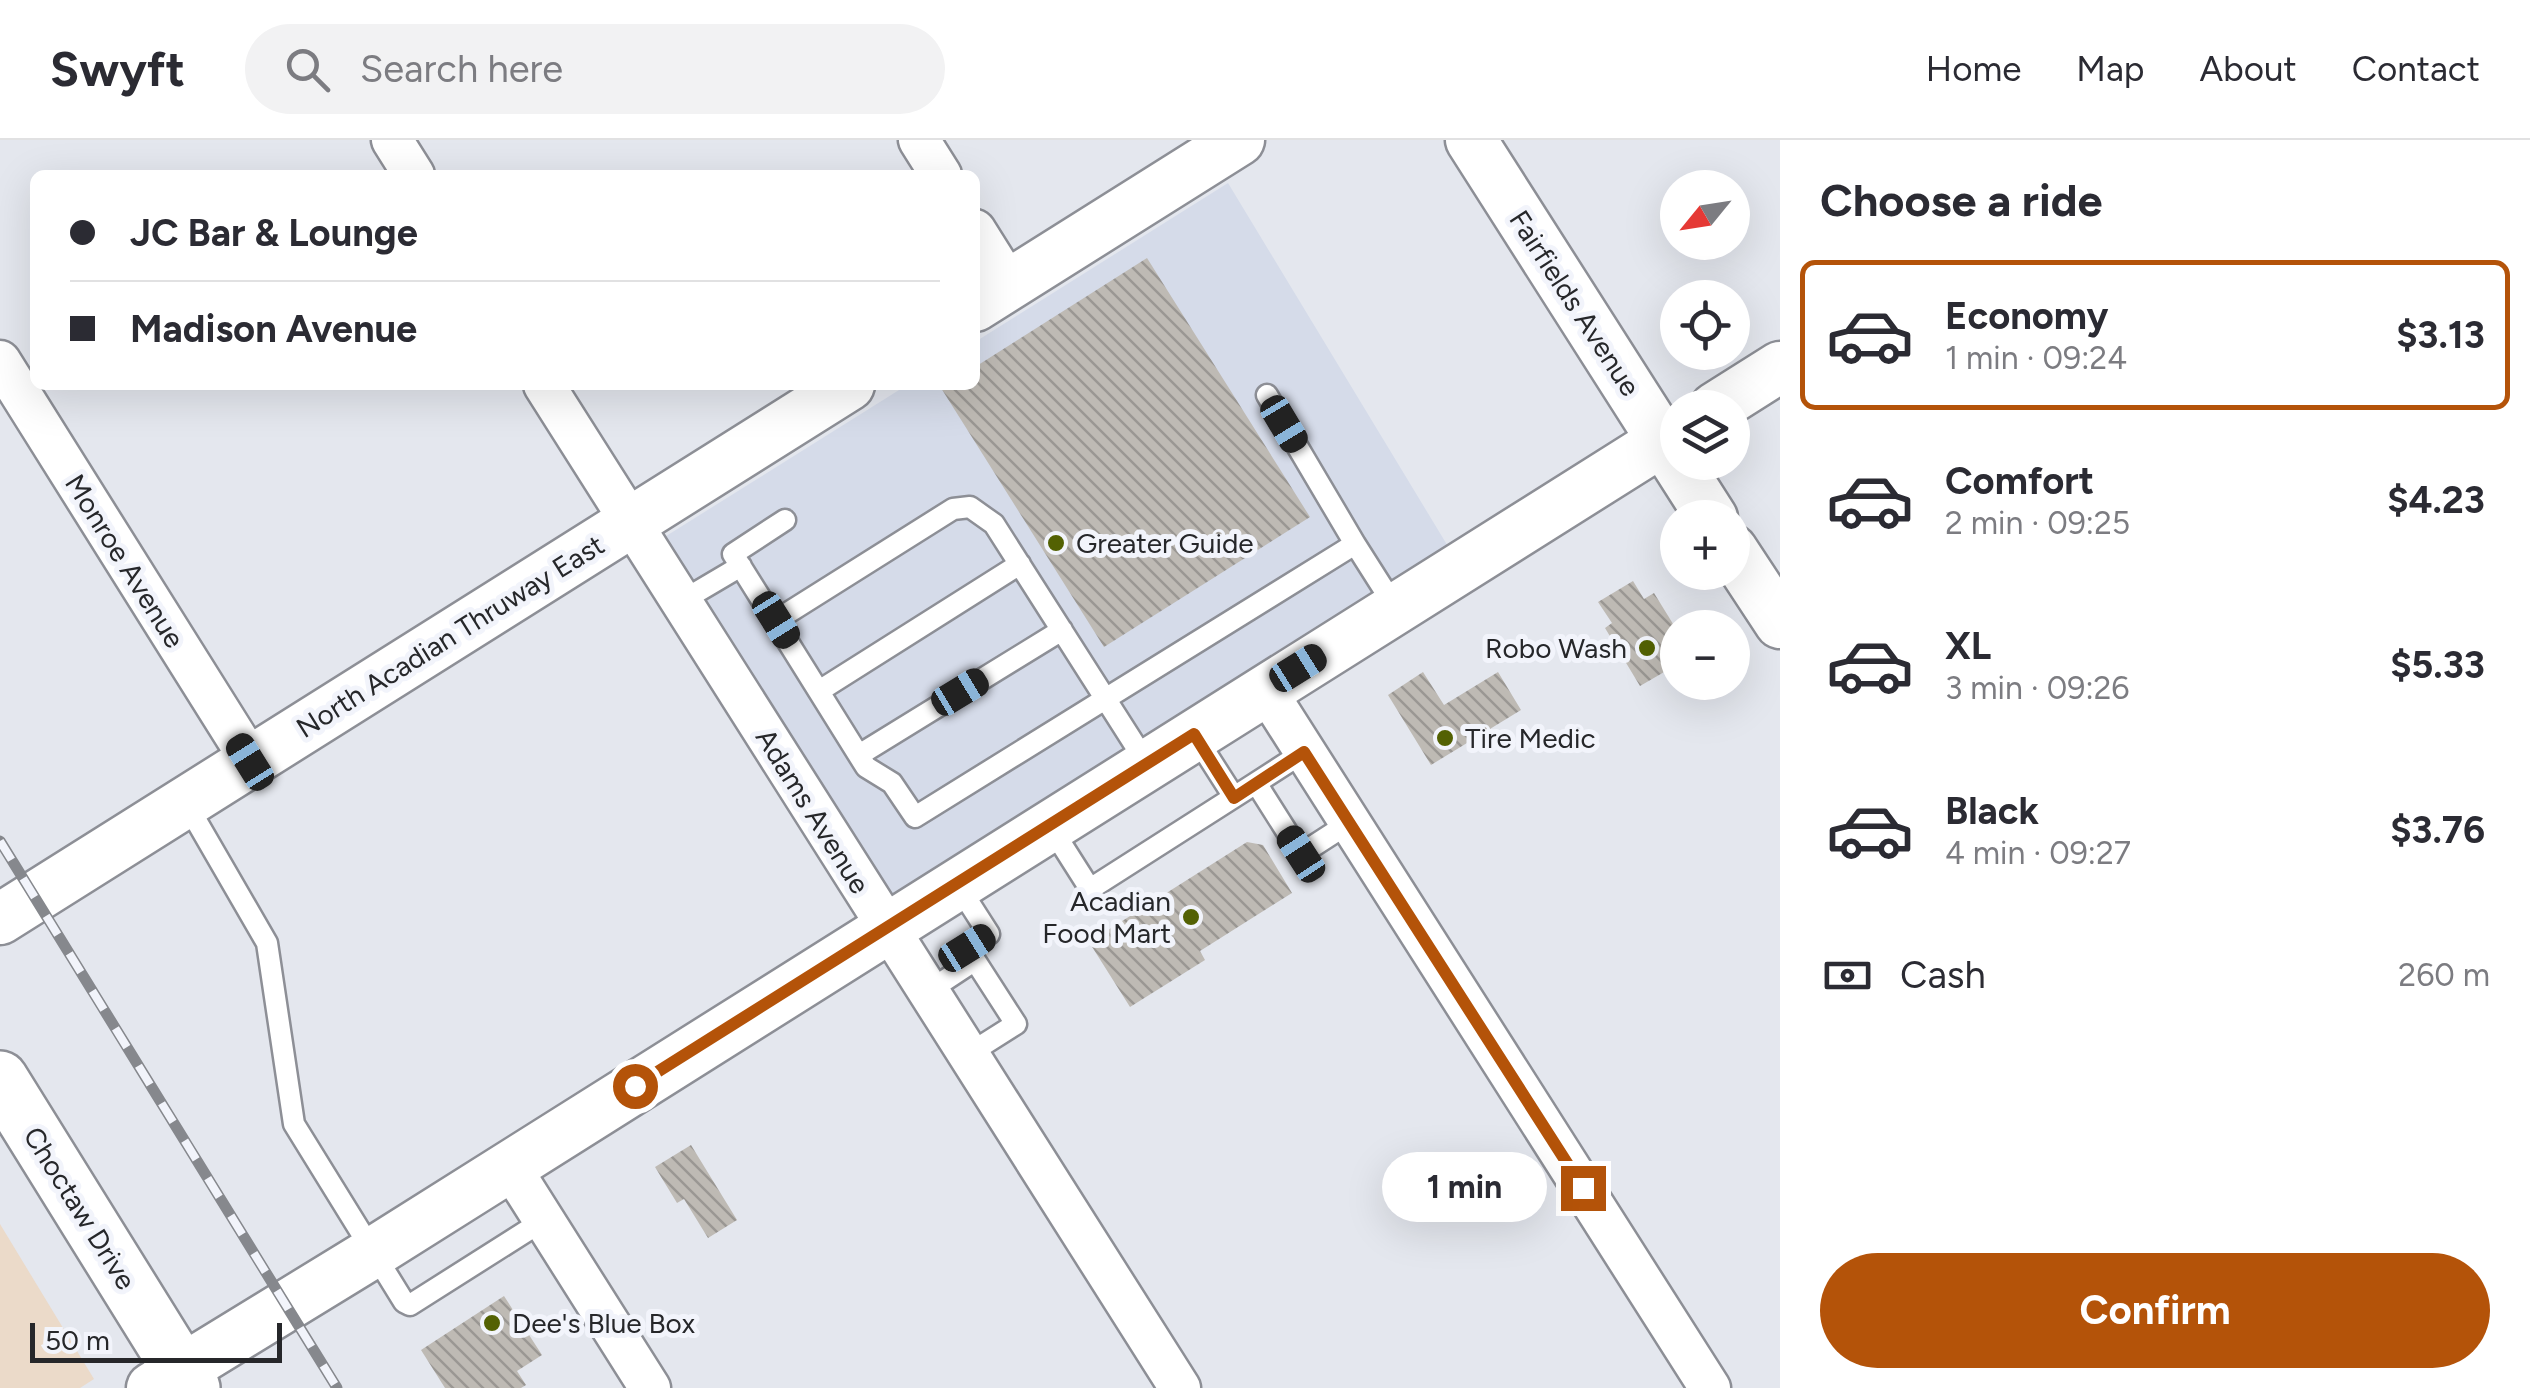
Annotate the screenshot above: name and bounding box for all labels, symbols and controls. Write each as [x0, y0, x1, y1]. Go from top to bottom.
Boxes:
search box [245, 24, 945, 114]
text: Swyft [50, 40, 185, 98]
icon: search [280, 42, 335, 97]
text: Search here [360, 46, 563, 92]
text: Home [1926, 48, 2021, 90]
text: Map [2076, 48, 2145, 90]
text: About [2200, 48, 2297, 90]
text: Contact [2352, 48, 2480, 90]
north arrow [1660, 170, 1750, 260]
map controls [1660, 170, 1750, 700]
text: Choose a ride [1820, 173, 2102, 227]
street label: Fairfields Avenue [1502, 204, 1648, 402]
text: JC Bar & Lounge [130, 210, 418, 256]
button: locate [1660, 280, 1750, 370]
icon: car [1825, 290, 1915, 380]
text: Economy [1945, 293, 2108, 339]
text: Madison Avenue [130, 306, 417, 352]
text: $3.13 [2396, 312, 2485, 358]
text: 1 min · 09:24 [1945, 339, 2127, 377]
button: layers [1660, 390, 1750, 480]
car [1256, 391, 1312, 457]
icon: car [1825, 455, 1915, 545]
text: Comfort [1945, 458, 2094, 504]
street label: Monroe Avenue [58, 468, 192, 654]
text: $4.23 [2387, 477, 2485, 523]
button: + [1660, 500, 1750, 590]
text: 2 min · 09:25 [1945, 504, 2130, 542]
place label: Greater Guide [1076, 526, 1254, 560]
street label: North Acadian Thruway East [290, 527, 610, 745]
marker: Greater Guide [1045, 532, 1067, 554]
car [747, 587, 805, 653]
button: − [1660, 610, 1750, 700]
icon: car [1825, 620, 1915, 710]
text: XL [1945, 623, 1991, 669]
place label: Robo Wash [1485, 631, 1627, 665]
marker: Robo Wash [1636, 637, 1658, 659]
car [1265, 639, 1331, 697]
text: $5.33 [2390, 642, 2485, 688]
car [927, 664, 993, 720]
text: 3 min · 09:26 [1945, 669, 2129, 707]
place label: Tire Medic [1465, 721, 1596, 755]
street label: Adams Avenue [749, 722, 877, 900]
marker: Tire Medic [1434, 727, 1456, 749]
car [221, 729, 279, 795]
icon: car [1825, 785, 1915, 875]
text: Black [1945, 788, 2039, 834]
text: $3.76 [2390, 807, 2485, 853]
car [1272, 821, 1330, 887]
text: 4 min · 09:27 [1945, 834, 2131, 872]
place label: Acadian Food Mart [1042, 884, 1171, 950]
marker: Acadian Food Mart [1180, 906, 1202, 928]
car [934, 919, 1000, 977]
icon: cash [1820, 948, 1875, 1003]
text: Cash [1900, 952, 1986, 998]
text: 260 m [2398, 956, 2490, 994]
route start [613, 1064, 658, 1109]
street label: Choctaw Drive [16, 1120, 144, 1296]
callout: 1 min [1383, 1153, 1548, 1223]
route end [1561, 1166, 1606, 1211]
text: 1 min [1427, 1168, 1502, 1206]
button: Confirm [1820, 1253, 2490, 1368]
place label: Dee's Blue Box [512, 1306, 696, 1340]
marker: Dee's Blue Box [481, 1312, 503, 1334]
scale bar [30, 1318, 282, 1362]
text: 50 m [45, 1323, 110, 1357]

